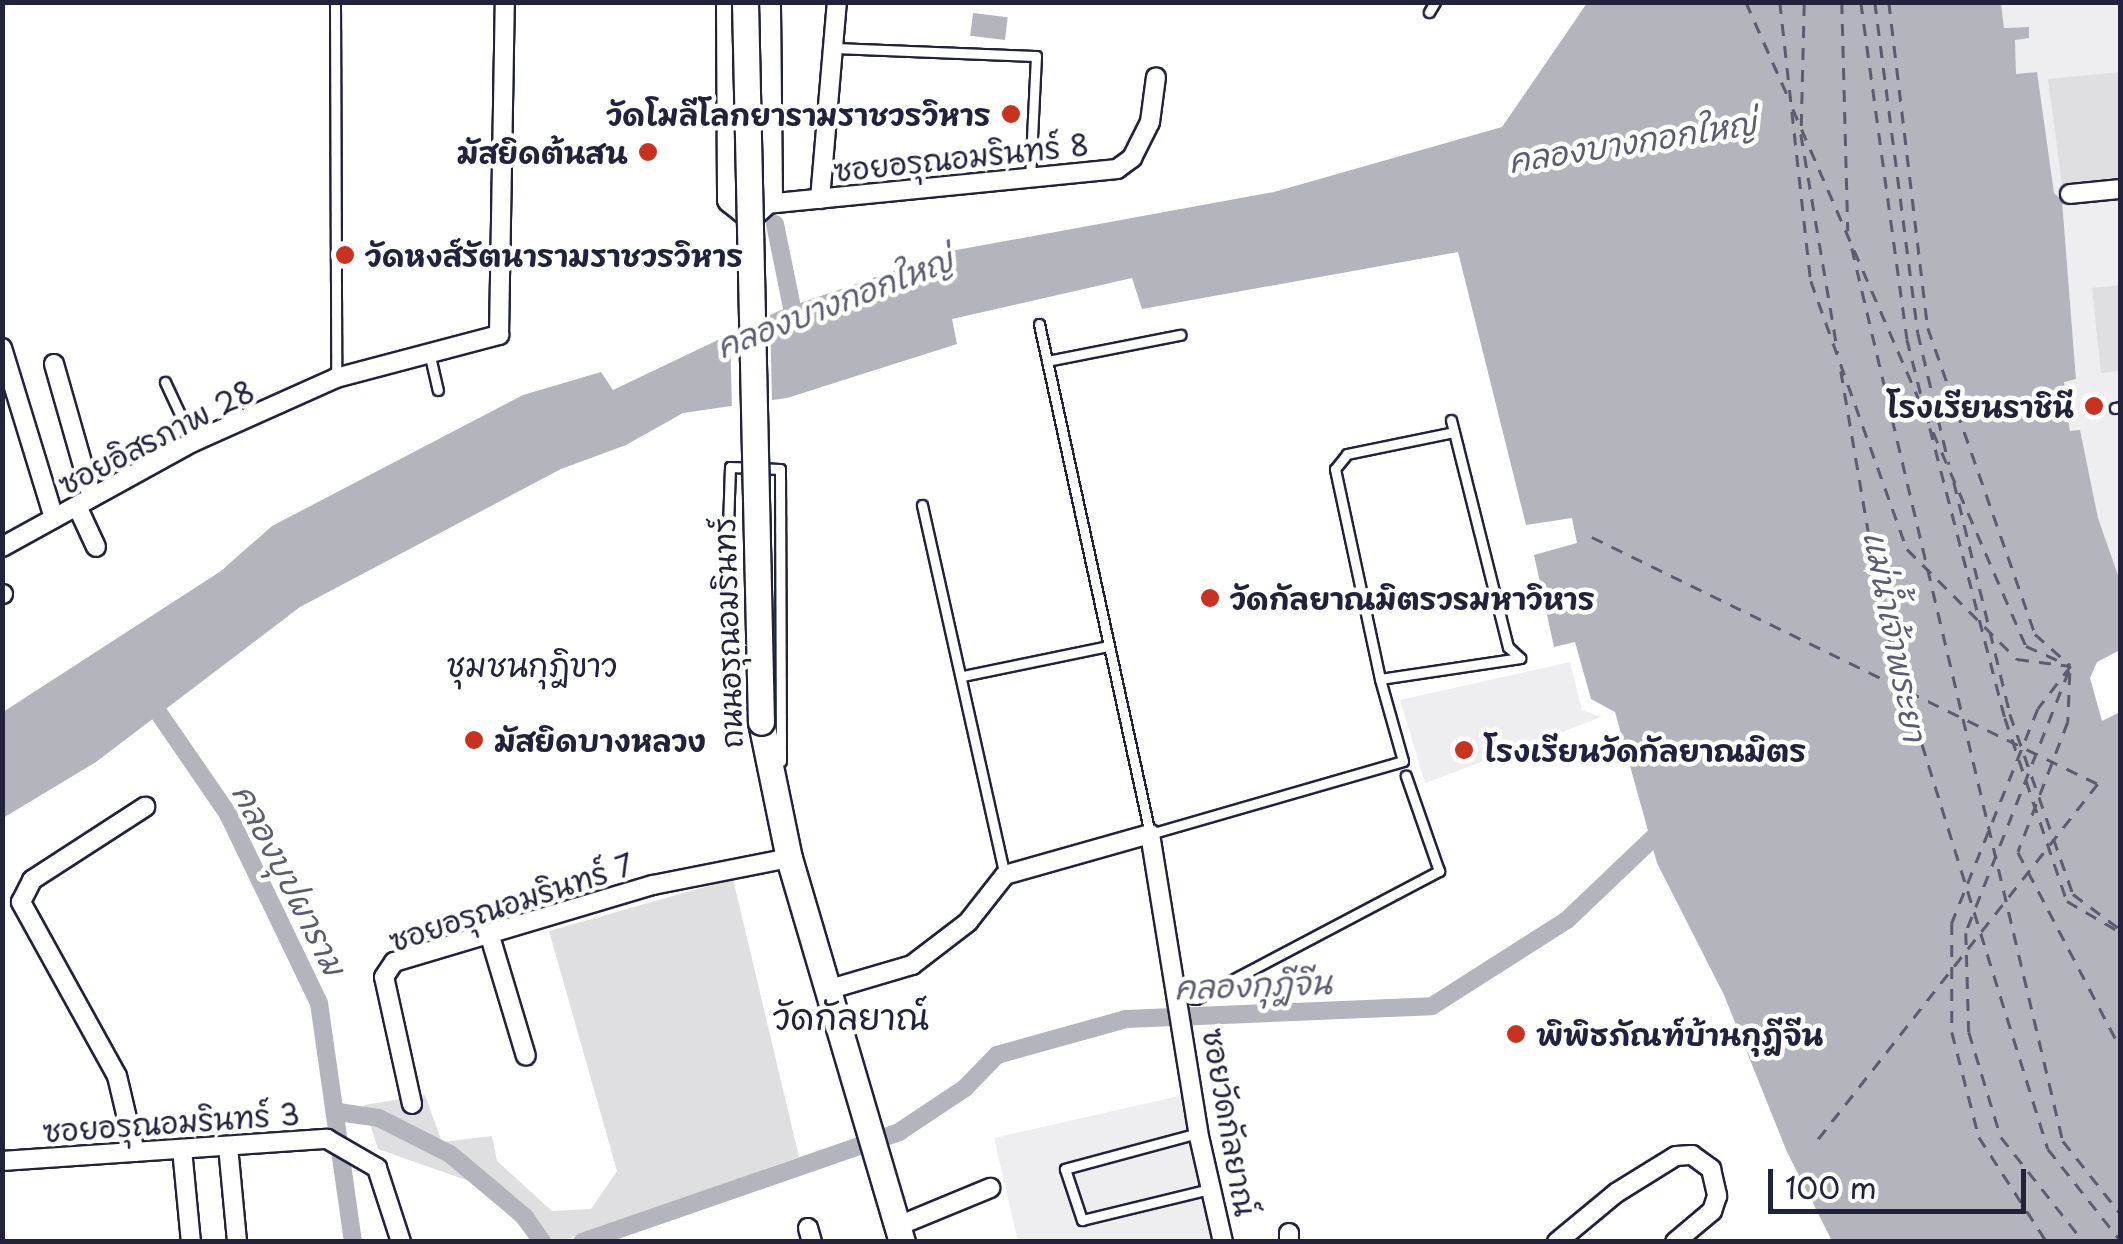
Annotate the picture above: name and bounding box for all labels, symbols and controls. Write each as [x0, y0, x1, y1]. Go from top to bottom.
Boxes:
place label: วัดโมลีโลกยารามราชวรวิหาร [606, 96, 991, 132]
water label: คลองบางกอกใหญ่ [1506, 102, 1758, 180]
marker: วัดโมลีโลกยารามราชวรวิหาร [1000, 103, 1022, 125]
street label: ซอยอรุณอมรินทร์ 8 [832, 126, 1090, 188]
place label: มัสยิดต้นสน [457, 134, 628, 170]
marker: มัสยิดต้นสน [637, 141, 659, 163]
place label: วัดหงส์รัตนารามราชวรวิหาร [365, 237, 743, 273]
water label: คลองบางกอกใหญ่ [710, 239, 958, 365]
marker: วัดหงส์รัตนารามราชวรวิหาร [334, 244, 356, 266]
street label: ซอยอิสรภาพ 28 [52, 372, 260, 502]
place label: โรงเรียนราชินี [1887, 388, 2074, 424]
marker: โรงเรียนราชินี [2083, 395, 2105, 417]
street label: ถนนอรุณอมรินทร์ [705, 517, 749, 749]
water label: แม่น้ำเจ้าพระยา [1857, 528, 1935, 744]
place label: วัดกัลยาณมิตรวรมหาวิหาร [1230, 580, 1595, 616]
marker: วัดกัลยาณมิตรวรมหาวิหาร [1199, 587, 1221, 609]
district label: ชุมชนกุฎิขาว [447, 645, 617, 683]
place label: มัสยิดบางหลวง [494, 722, 706, 758]
marker: มัสยิดบางหลวง [463, 729, 485, 751]
place label: โรงเรียนวัดกัลยาณมิตร [1484, 732, 1806, 768]
marker: โรงเรียนวัดกัลยาณมิตร [1453, 739, 1475, 761]
water label: คลองบุปผาราม [225, 777, 355, 981]
street label: ซอยอรุณอมรินทร์ 7 [384, 846, 638, 958]
water label: คลองกุฎีจีน [1174, 962, 1332, 1006]
district label: วัดกัลยาณ์ [773, 995, 929, 1037]
place label: พิพิธภัณฑ์บ้านกุฎีจีน [1536, 1016, 1823, 1052]
marker: พิพิธภัณฑ์บ้านกุฎีจีน [1505, 1023, 1527, 1045]
street label: ซอยวัดกัลยาณ์ [1196, 1025, 1264, 1219]
street label: ซอยอรุณอมรินทร์ 3 [41, 1095, 301, 1149]
scale bar [1773, 1149, 2030, 1211]
text: 100 m [1785, 1164, 1877, 1209]

